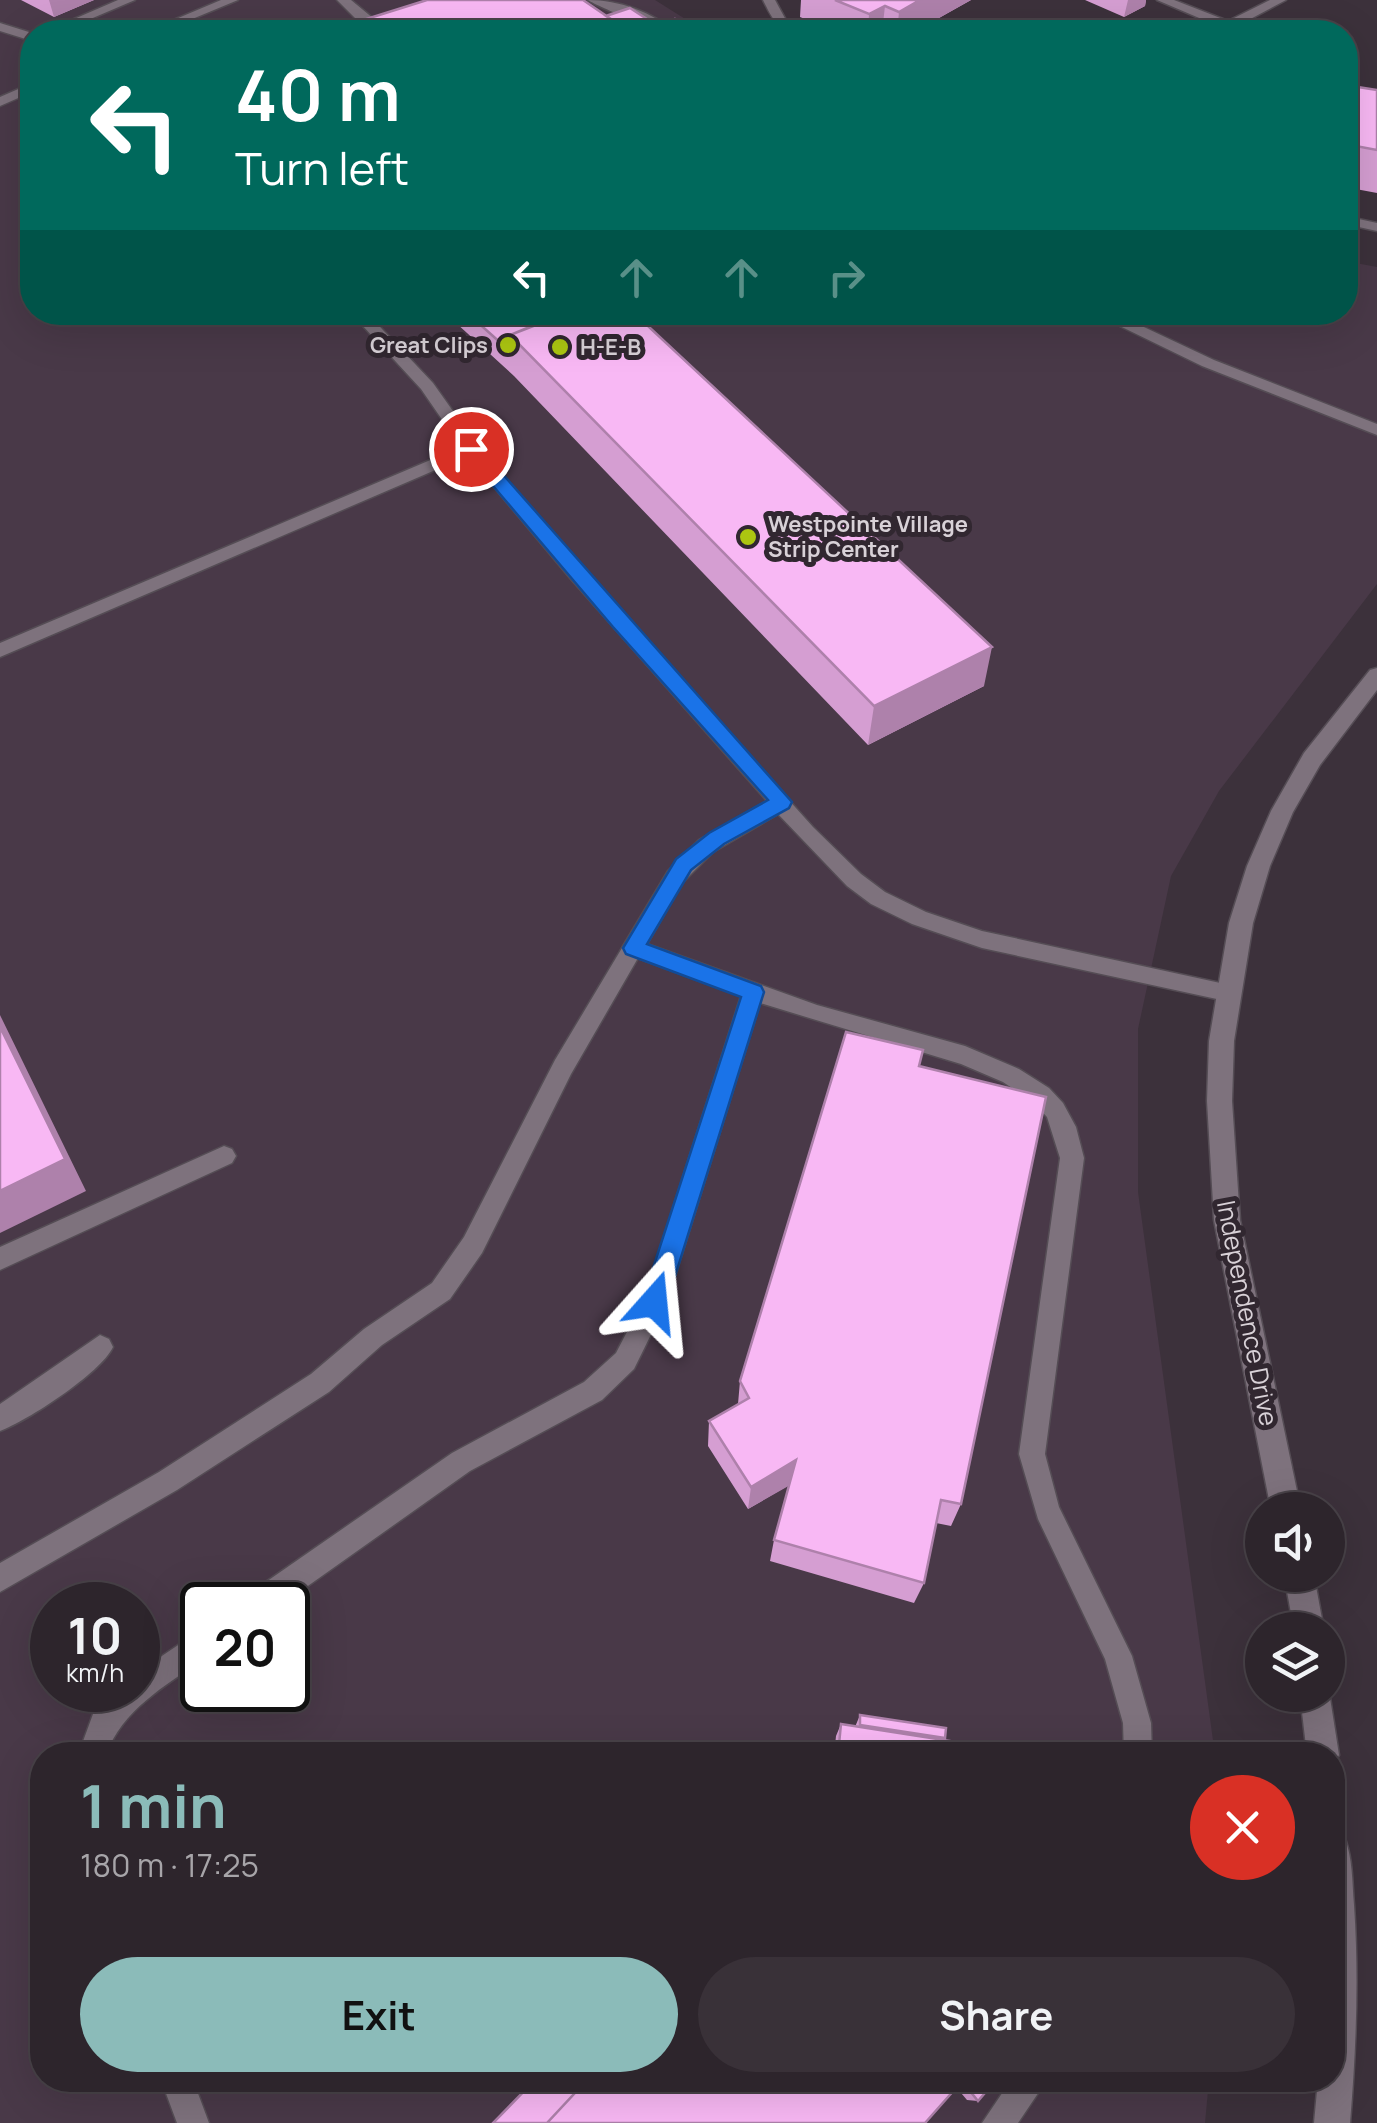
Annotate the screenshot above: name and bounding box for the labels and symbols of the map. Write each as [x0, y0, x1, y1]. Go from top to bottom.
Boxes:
place label: Great Clips [370, 330, 488, 360]
place label: H-E-B [580, 332, 641, 362]
marker: Great Clips [497, 334, 519, 356]
marker: H-E-B [549, 336, 571, 358]
pin [429, 407, 514, 492]
place label: Westpointe Village Strip Center [768, 509, 968, 564]
marker: Westpointe Village Strip Center [737, 526, 759, 548]
street label: Independence Drive [1209, 1197, 1287, 1429]
position arrow [602, 1250, 706, 1354]
speed limit sign: 20 [180, 1582, 310, 1712]

